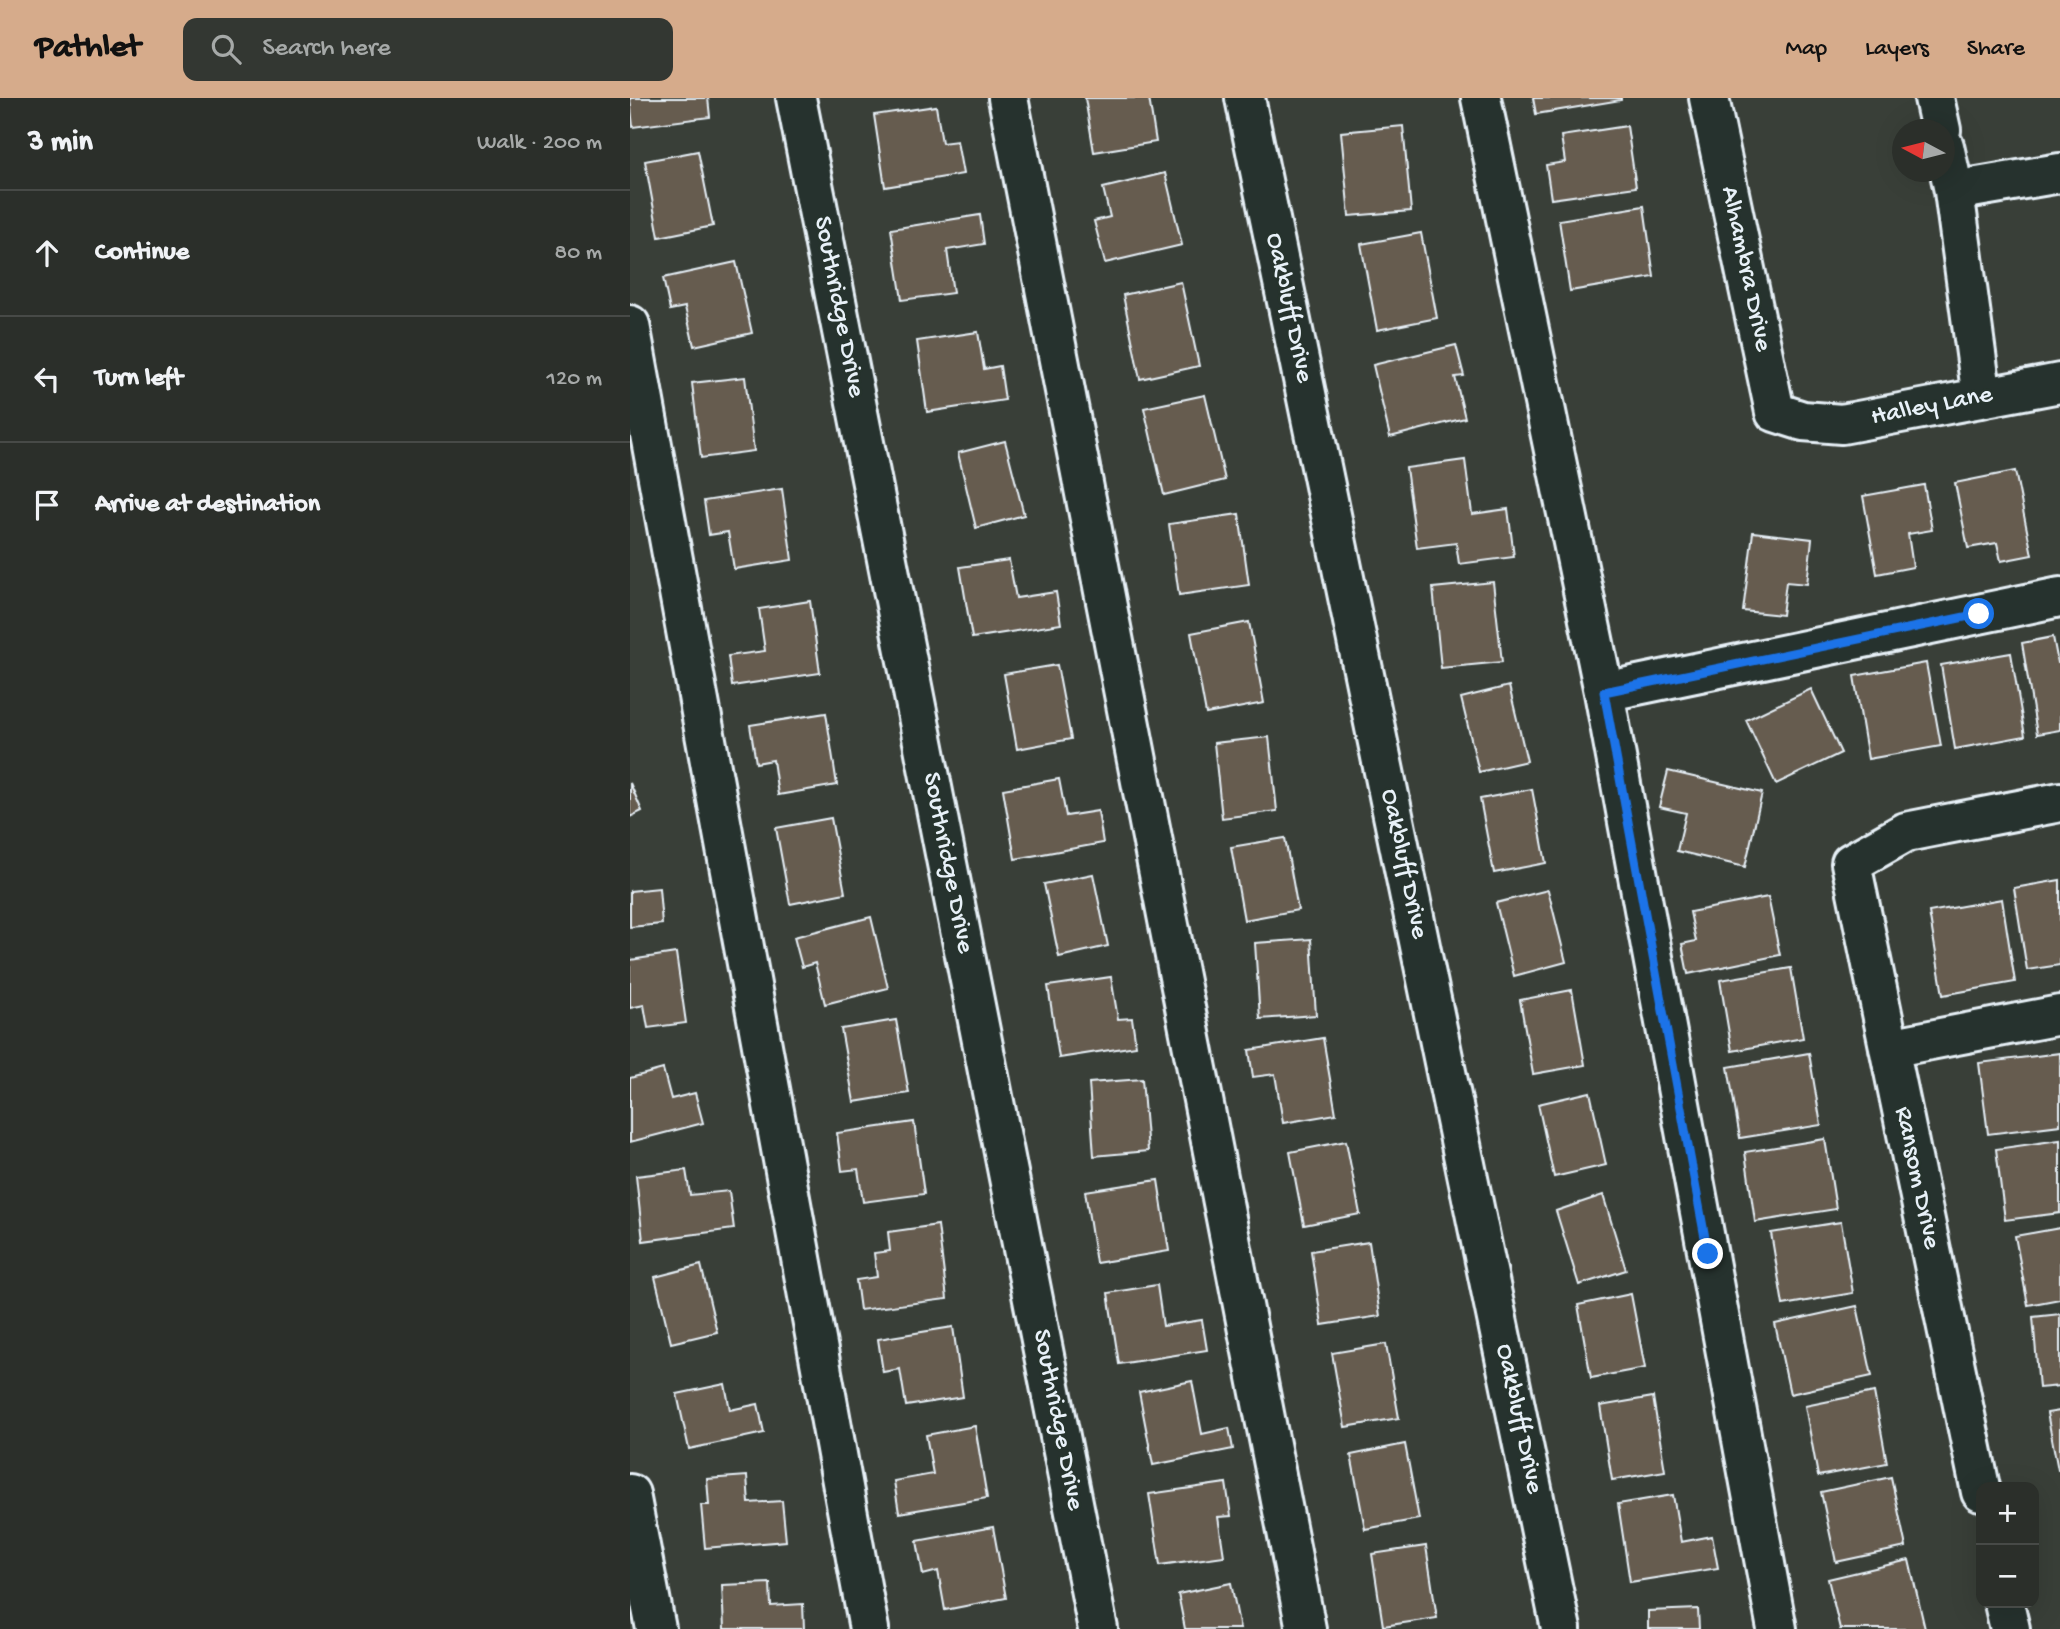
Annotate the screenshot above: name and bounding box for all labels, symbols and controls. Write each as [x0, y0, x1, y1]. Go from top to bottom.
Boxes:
search box [183, 18, 673, 81]
text: Pathlet [35, 30, 141, 68]
icon: search [207, 30, 245, 68]
text: Search here [263, 34, 391, 65]
text: Map [1785, 35, 1827, 64]
text: Layers [1865, 35, 1929, 64]
text: Share [1967, 35, 2025, 64]
north arrow [1892, 119, 1955, 182]
text: 3 min [28, 126, 93, 161]
text: Walk · 200 m [477, 130, 602, 157]
street label: Alhambra Drive [1712, 184, 1778, 355]
street label: Southridge Drive [805, 214, 871, 401]
street label: Oakbluff Drive [1257, 230, 1319, 386]
icon: ahead [28, 234, 66, 272]
text: Continue [95, 238, 189, 269]
text: 80 m [555, 240, 602, 267]
icon: left [28, 360, 66, 398]
text: Turn left [95, 364, 183, 395]
text: 120 m [547, 366, 602, 393]
street label: Halley Lane [1869, 380, 1996, 434]
icon: arrive [28, 486, 66, 524]
text: Arrive at destination [95, 490, 320, 521]
route start [1963, 598, 1994, 629]
street label: Southridge Drive [914, 770, 980, 957]
street label: Oakbluff Drive [1372, 786, 1434, 942]
street label: Ransom Drive [1886, 1104, 1946, 1253]
route end [1692, 1238, 1723, 1269]
street label: Southridge Drive [1024, 1327, 1090, 1514]
street label: Oakbluff Drive [1487, 1341, 1549, 1497]
map controls [1976, 1482, 2039, 1608]
button: + [1976, 1482, 2039, 1545]
button: − [1976, 1545, 2039, 1608]

